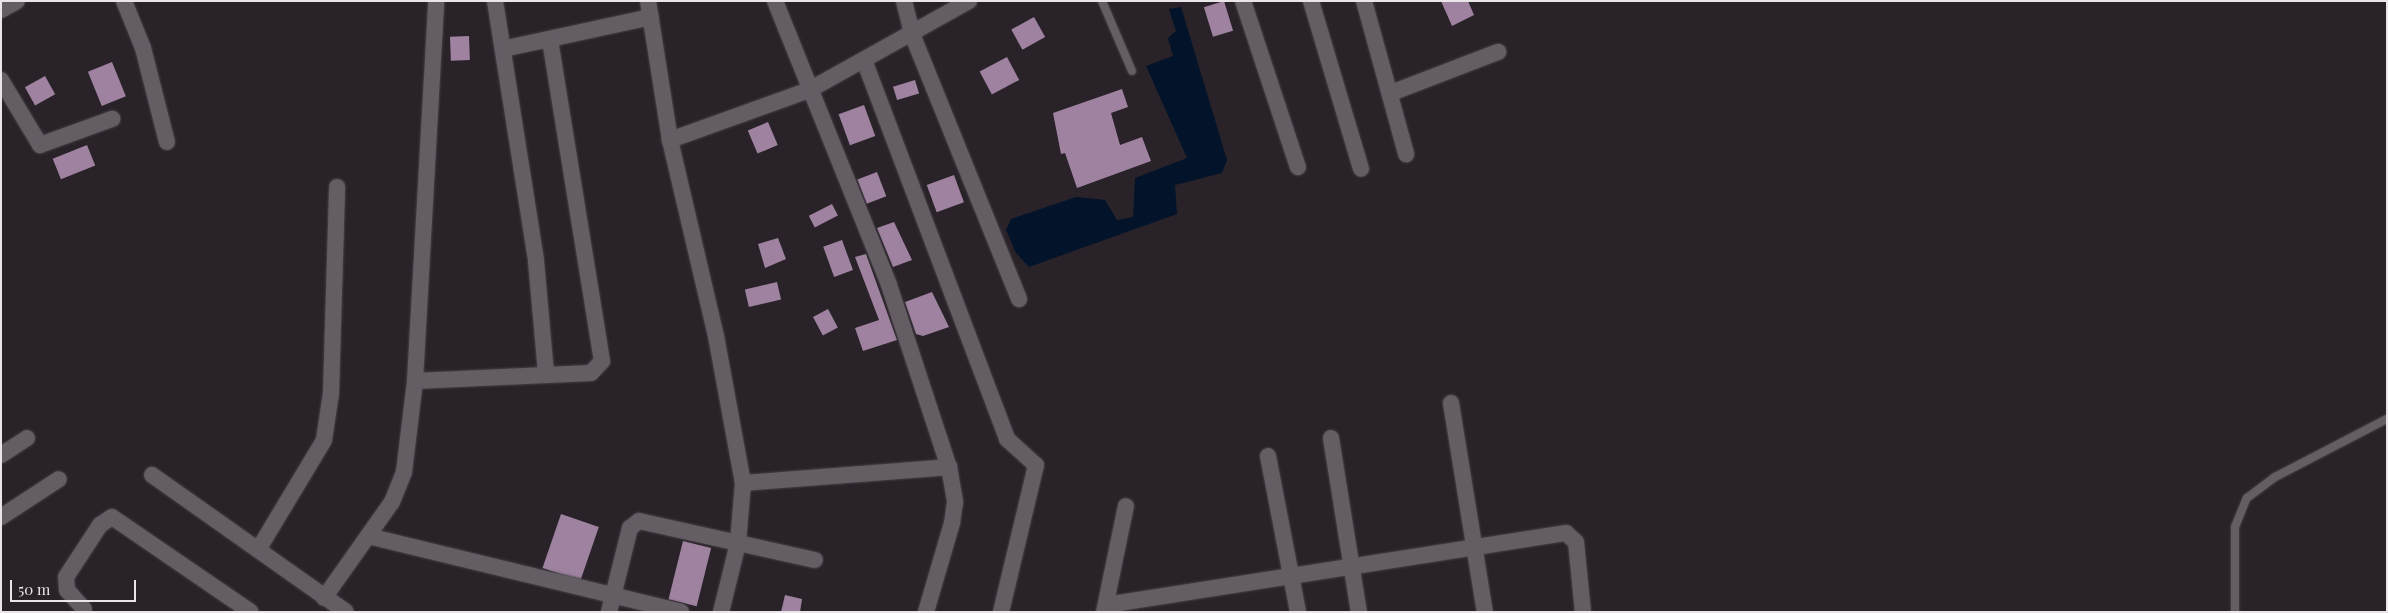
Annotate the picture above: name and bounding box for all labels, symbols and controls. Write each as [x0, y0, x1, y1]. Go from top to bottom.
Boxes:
scale bar [12, 570, 139, 602]
text: 50 m [18, 579, 50, 599]

